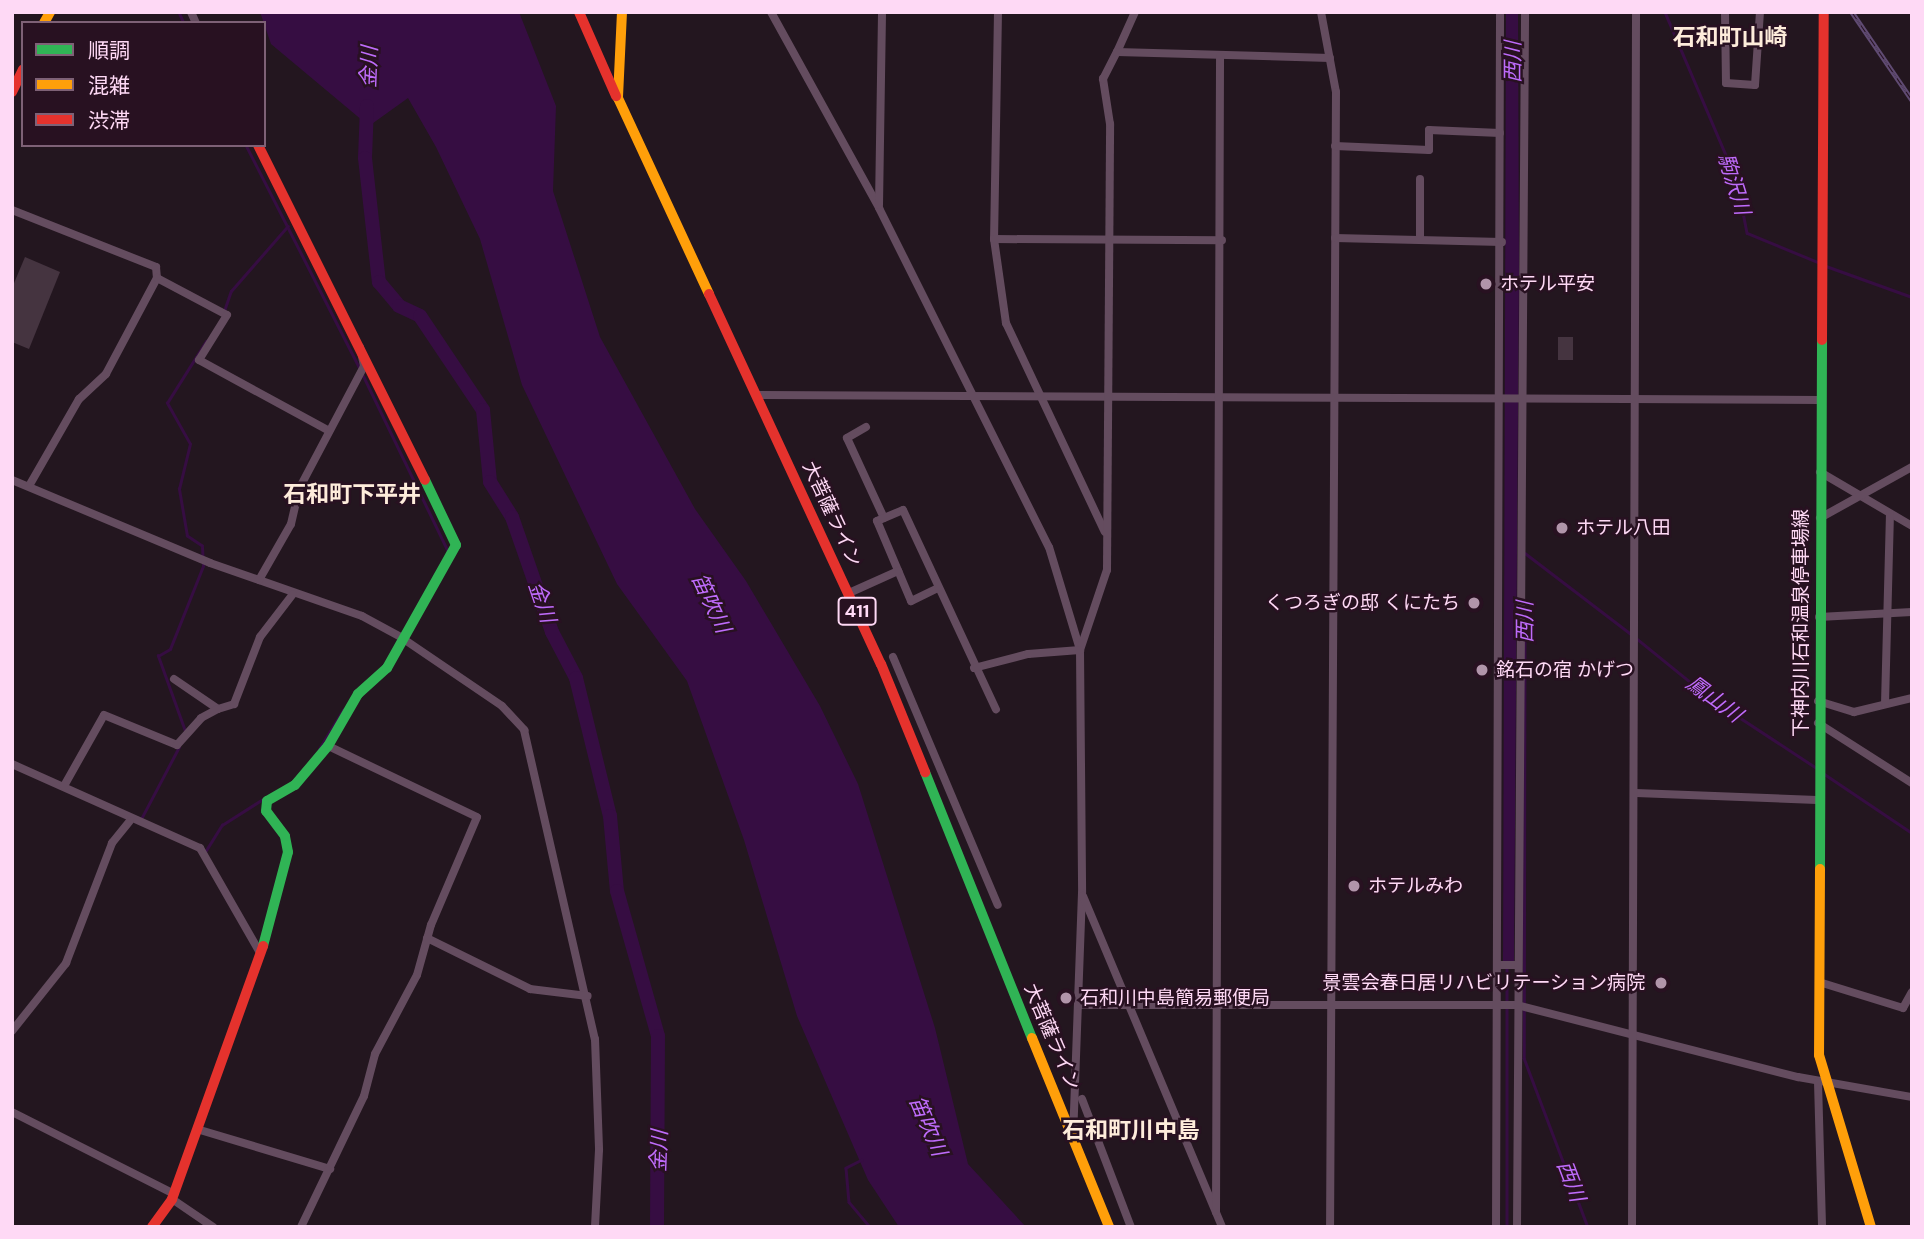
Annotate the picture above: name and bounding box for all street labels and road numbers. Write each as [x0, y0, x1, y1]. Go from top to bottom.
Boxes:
street label: 大菩薩ライン [798, 458, 866, 570]
street label: 下神内川石和温泉停車場線 [1790, 509, 1812, 737]
road number: 411 [836, 596, 878, 626]
street label: 大菩薩ライン [1019, 980, 1085, 1094]

